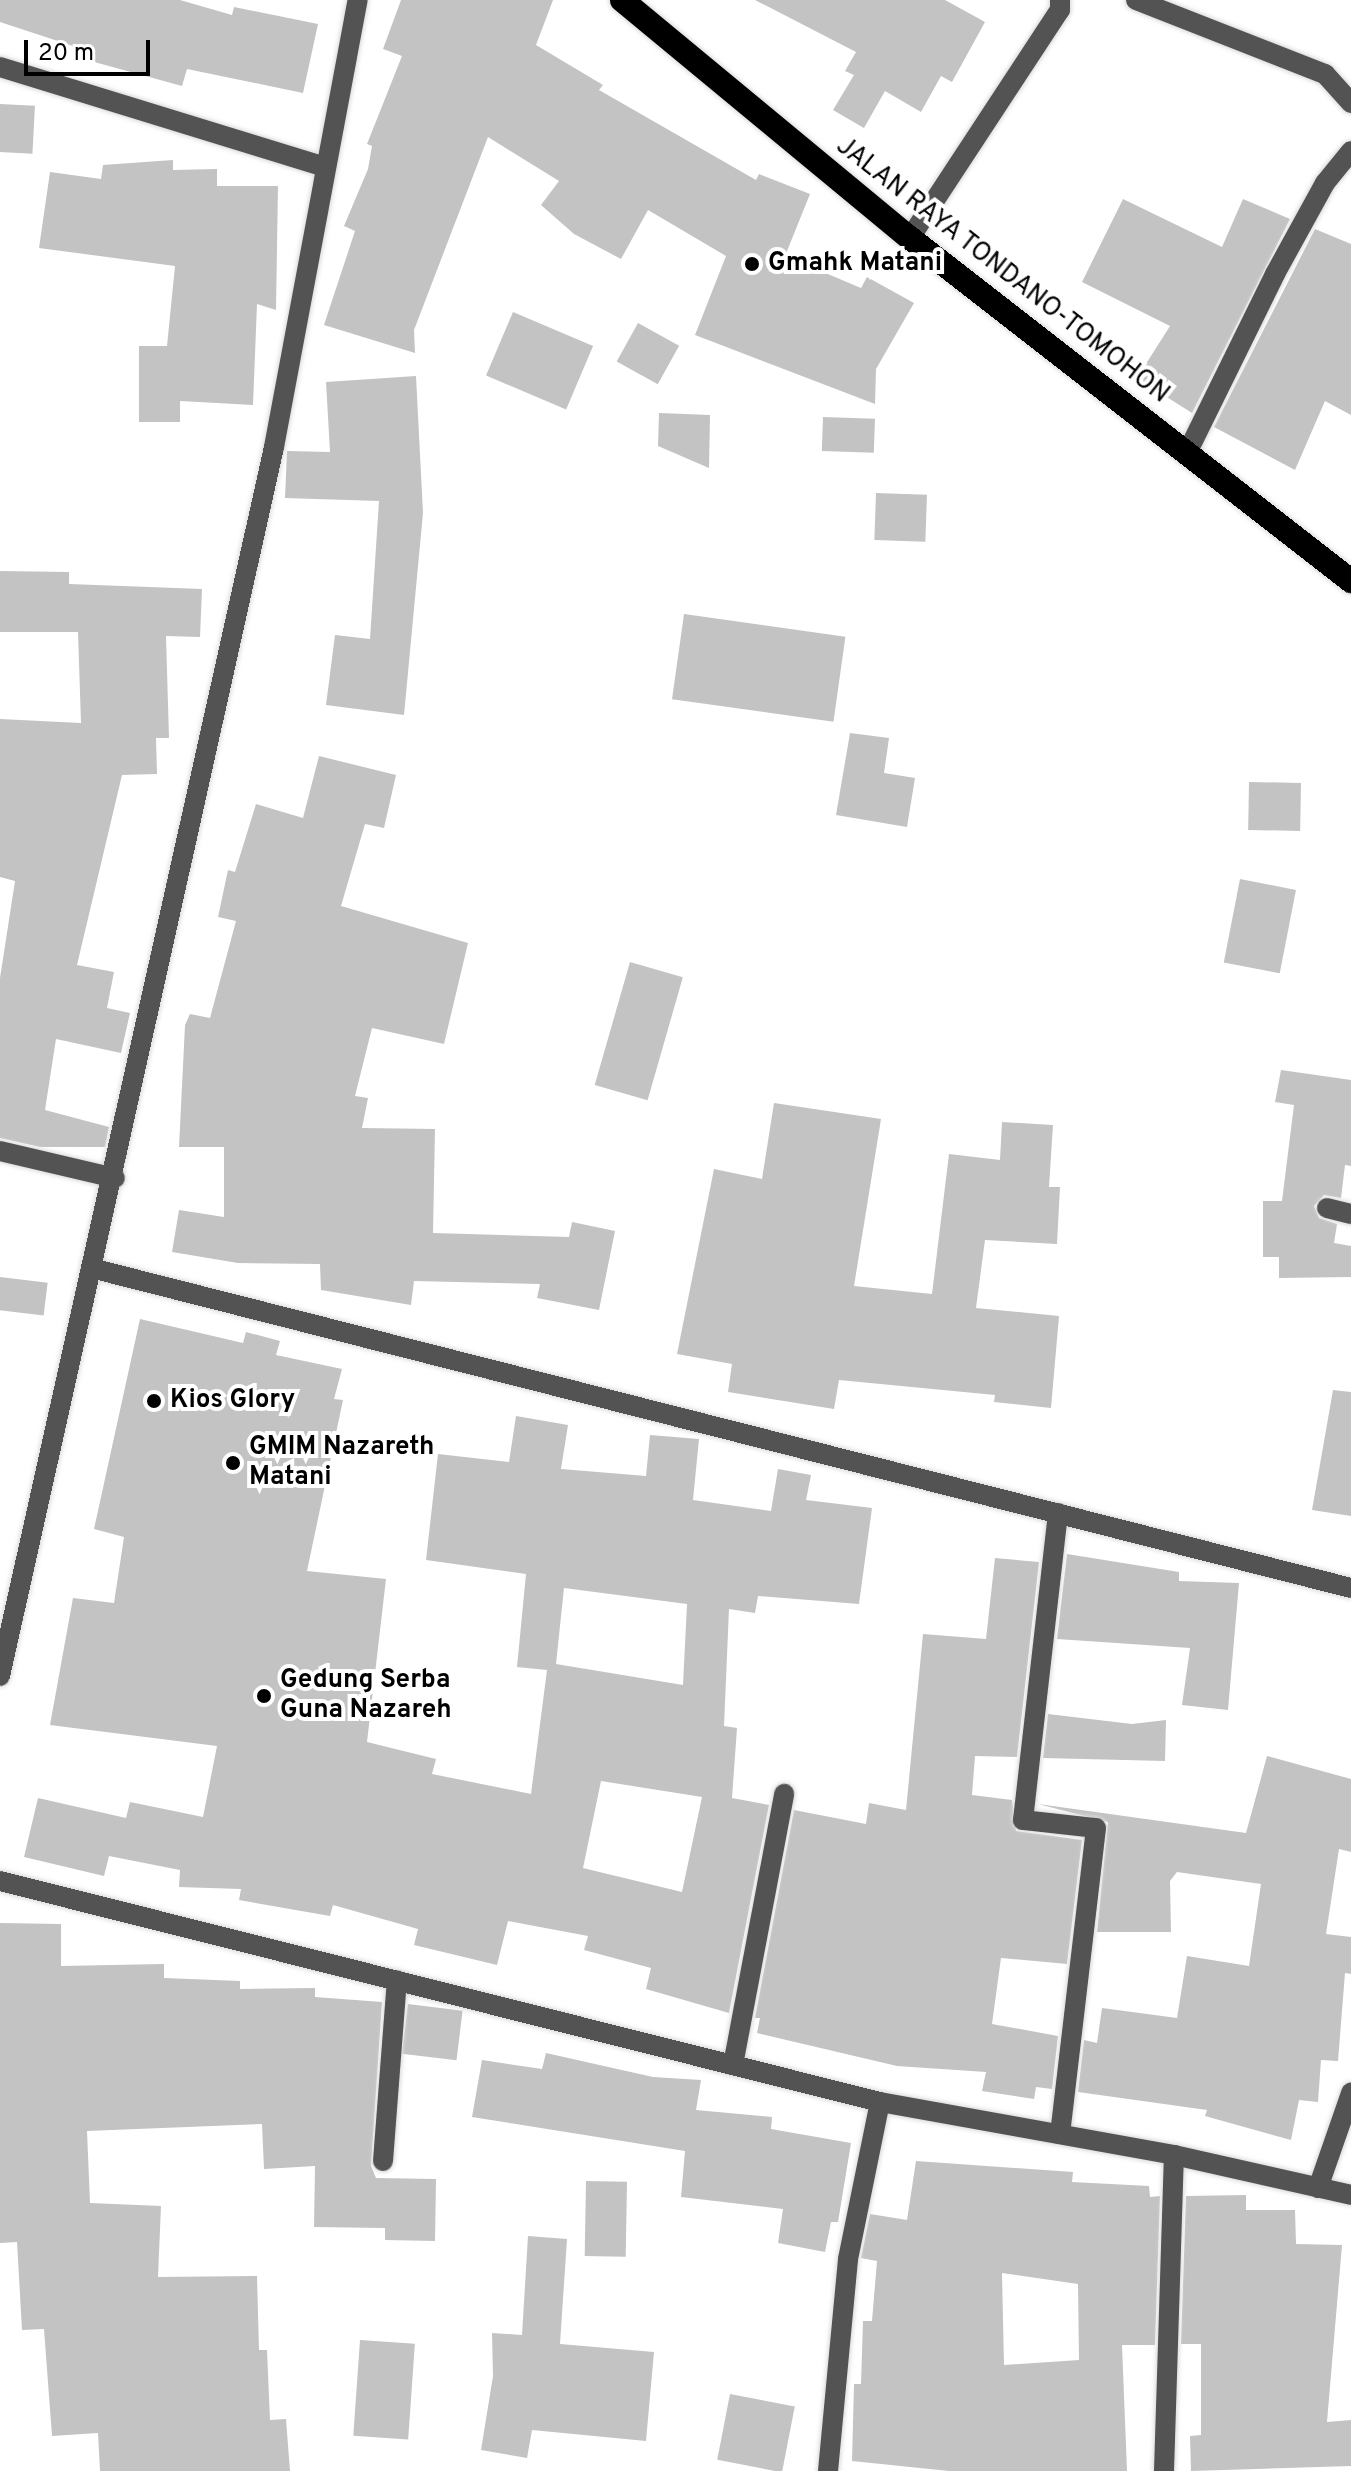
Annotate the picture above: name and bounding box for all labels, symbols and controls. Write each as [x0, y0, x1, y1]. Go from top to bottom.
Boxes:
scale bar [28, 24, 154, 74]
text: 20 m [38, 39, 94, 69]
street label: JALAN RAYA TONDANO-TOMOHON [828, 131, 1176, 411]
place label: Gmahk Matani [768, 248, 942, 280]
marker: Gmahk Matani [743, 255, 761, 273]
place label: Kios Glory [170, 1385, 295, 1417]
marker: Kios Glory [145, 1392, 163, 1410]
place label: GMIM Nazareth Matani [249, 1432, 434, 1494]
marker: GMIM Nazareth Matani [224, 1454, 242, 1472]
place label: Gedung Serba Guna Nazareh [280, 1665, 452, 1726]
marker: Gedung Serba Guna Nazareh [255, 1687, 273, 1705]

